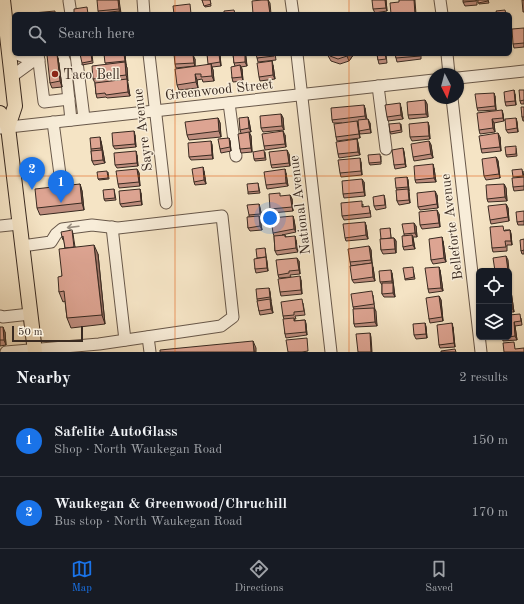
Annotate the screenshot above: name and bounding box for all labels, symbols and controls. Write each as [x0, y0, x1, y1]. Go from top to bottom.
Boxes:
search box [12, 12, 512, 56]
icon: search [26, 23, 48, 45]
text: Search here [58, 27, 135, 42]
place label: Taco Bell [63, 68, 120, 82]
north arrow [428, 68, 464, 104]
marker: Taco Bell [50, 69, 60, 79]
street label: Greenwood Street [164, 77, 274, 103]
street label: Sayre Avenue [131, 88, 155, 172]
street label: National Avenue [287, 154, 313, 255]
pin: 2 [19, 157, 45, 190]
pin: 1 [48, 170, 74, 203]
street label: Belleforte Avenue [439, 173, 465, 281]
your location [260, 208, 280, 228]
one-way arrow [67, 223, 80, 231]
map controls [476, 268, 512, 340]
button: locate [476, 268, 512, 304]
button: layers [476, 304, 512, 340]
scale bar [12, 324, 83, 343]
text: 50 m [18, 327, 43, 338]
text: Nearby [16, 370, 71, 387]
text: 2 results [459, 371, 508, 384]
text: Safelite AutoGlass [54, 425, 178, 440]
text: 1 [25, 434, 33, 447]
text: 150 m [471, 434, 508, 447]
text: Shop · North Waukegan Road [54, 443, 222, 456]
text: Waukegan & Greenwood/Chruchill [54, 497, 287, 512]
text: 2 [25, 506, 33, 519]
text: 170 m [471, 506, 508, 519]
text: Bus stop · North Waukegan Road [54, 515, 243, 528]
tab: Map [71, 558, 93, 596]
tab: Directions [235, 558, 283, 596]
tab: Saved [425, 558, 453, 596]

